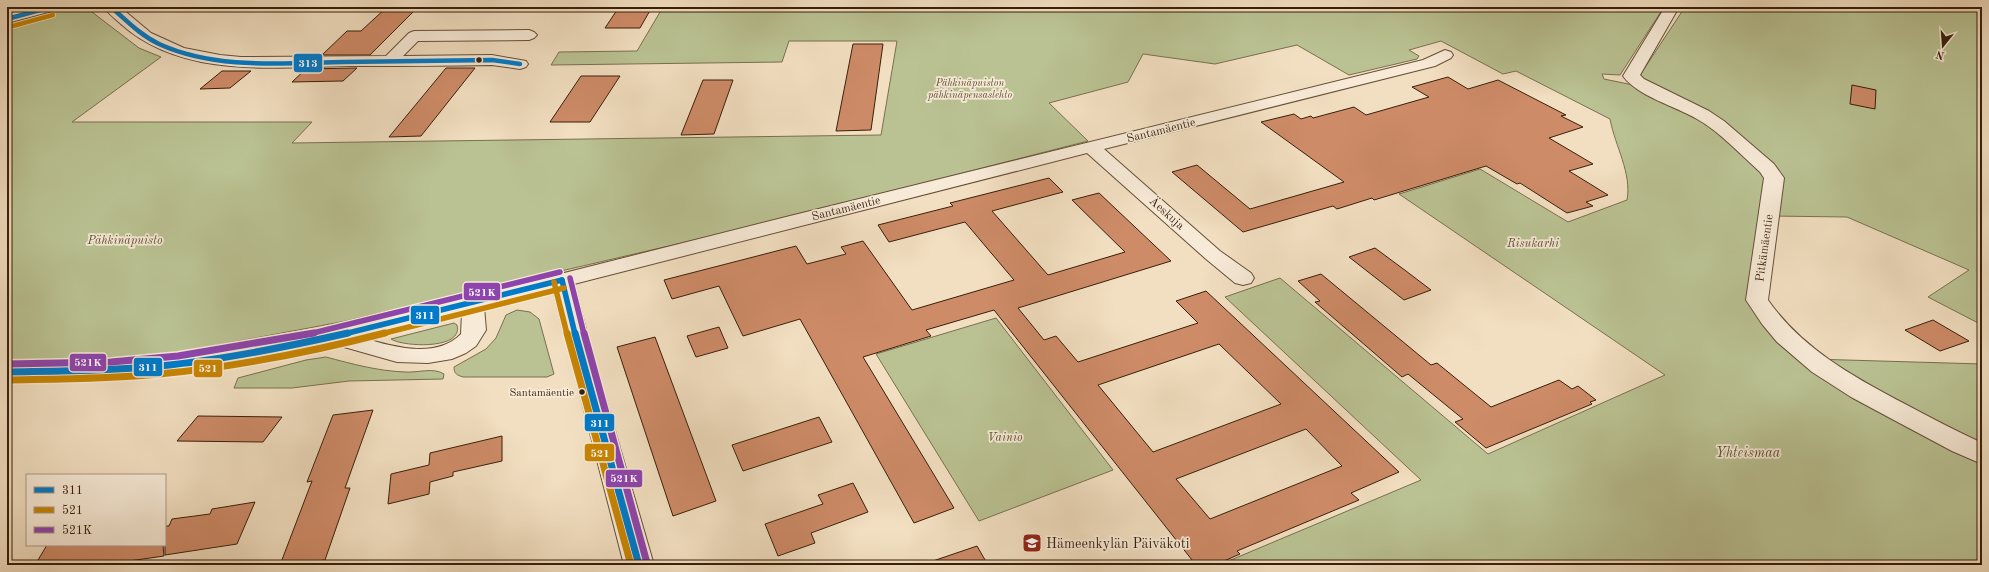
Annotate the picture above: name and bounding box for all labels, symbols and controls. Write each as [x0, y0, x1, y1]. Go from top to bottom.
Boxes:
north arrow [1923, 26, 1963, 66]
text: N [1934, 47, 1946, 61]
line badge: 313 [293, 53, 323, 73]
unlabelled marker [474, 55, 484, 65]
text: 313 [298, 59, 318, 70]
park label: Pähkinäpuiston pähkinäpensaslehto [927, 78, 1012, 101]
street label: Santamäentie [1126, 117, 1197, 145]
street label: Äeskuja [1147, 192, 1189, 232]
street label: Santamäentie [811, 195, 882, 223]
street label: Pitkämäentie [1754, 213, 1776, 283]
park label: Pähkinäpuisto [86, 234, 163, 247]
park label: Risukarhi [1506, 238, 1559, 250]
line badge: 521K [463, 282, 501, 301]
text: 521K [468, 288, 496, 299]
line badge: 311 [410, 305, 440, 325]
text: 311 [415, 311, 435, 322]
line badge: 521K [69, 353, 107, 372]
line badge: 311 [133, 357, 163, 377]
text: 521K [74, 358, 102, 369]
line badge: 521 [193, 359, 223, 378]
text: 311 [138, 363, 158, 374]
text: 521 [198, 364, 218, 375]
marker: Santamäentie [577, 387, 587, 397]
place label: Santamäentie [509, 388, 574, 399]
line badge: 311 [584, 413, 615, 432]
text: 311 [590, 419, 610, 430]
park label: Vainio [988, 432, 1023, 444]
line badge: 521 [584, 443, 615, 462]
park label: Yhteismaa [1716, 446, 1781, 460]
text: 521 [590, 449, 610, 460]
line badge: 521K [605, 469, 643, 488]
legend [26, 474, 166, 546]
text: 521K [610, 474, 638, 485]
text: 311 [62, 485, 83, 497]
text: 521 [62, 504, 83, 517]
text: 521K [62, 524, 92, 537]
school or university icon: Hämeenkylän Päiväkoti [1021, 532, 1043, 554]
place label: Hämeenkylän Päiväkoti [1046, 537, 1190, 551]

